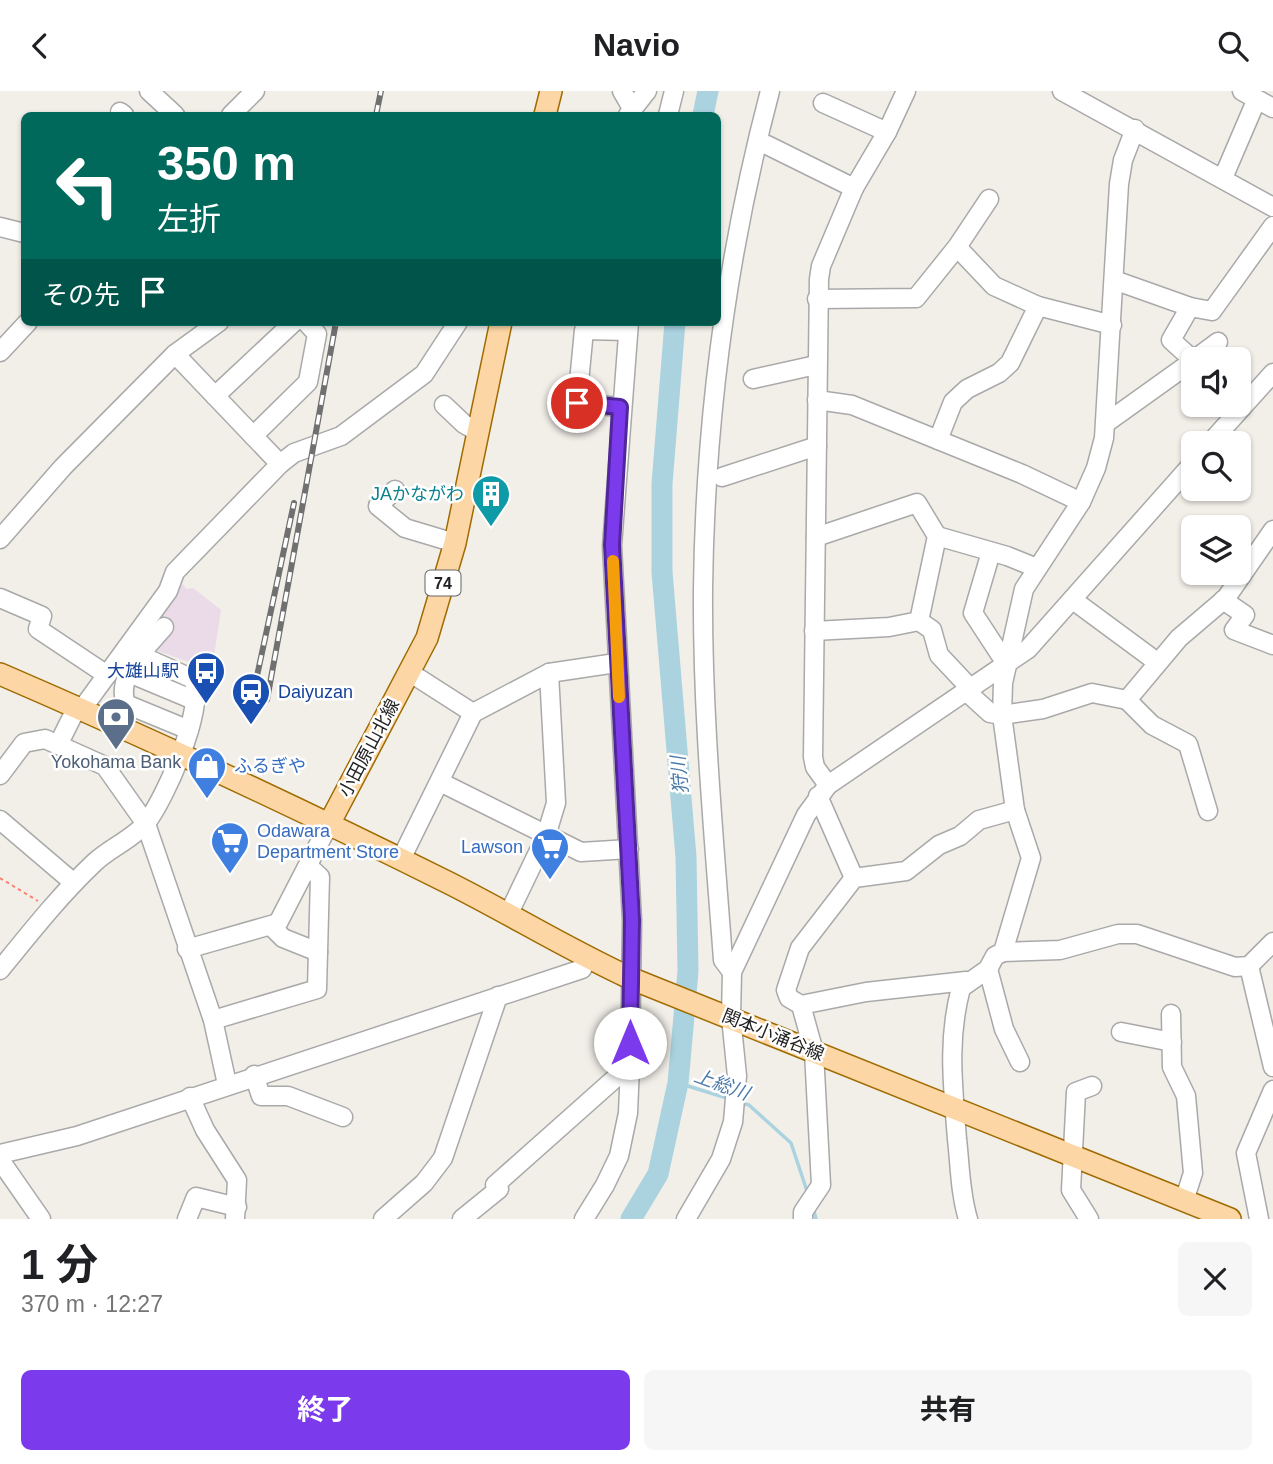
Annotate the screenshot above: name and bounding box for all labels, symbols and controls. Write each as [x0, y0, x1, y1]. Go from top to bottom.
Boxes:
icon: back [21, 27, 59, 65]
text: Navio [593, 27, 680, 63]
icon: search [1214, 27, 1252, 65]
text: 350 m [157, 136, 296, 190]
icon: left [42, 140, 133, 231]
text: 左折 [157, 201, 221, 237]
icon: arrive [134, 273, 172, 311]
text: その先 [42, 280, 120, 310]
map controls [1181, 347, 1251, 585]
button: sound [1181, 347, 1251, 417]
pin [547, 373, 607, 433]
icon: arrive [558, 384, 596, 422]
button: search [1181, 431, 1251, 501]
building icon: JAかながわ [470, 473, 512, 528]
place label: JAかながわ [371, 484, 464, 504]
button: layers [1181, 515, 1251, 585]
road number: 74 [426, 571, 460, 596]
bus stop icon: 大雄山駅 [185, 650, 227, 705]
place label: 大雄山駅 [107, 661, 179, 681]
station icon: Daiyuzan [230, 671, 272, 726]
place label: Daiyuzan [278, 682, 353, 702]
bank icon: Yokohama Bank [95, 696, 137, 751]
street label: 小田原山北線 [335, 696, 403, 800]
shop icon: ふるぎや [186, 745, 228, 800]
place label: Yokohama Bank [51, 752, 182, 772]
water label: 狩川 [667, 753, 692, 795]
place label: ふるぎや [234, 756, 306, 776]
supermarket icon: Odawara Department Store [209, 820, 251, 875]
place label: Odawara Department Store [257, 821, 399, 862]
supermarket icon: Lawson [529, 826, 571, 881]
place label: Lawson [461, 837, 523, 857]
street label: 関本小涌谷線 [719, 1005, 827, 1065]
position arrow [593, 1006, 667, 1080]
water label: 上総川 [691, 1065, 754, 1105]
text: 1 分 [21, 1241, 98, 1288]
button: close [1178, 1242, 1252, 1316]
text: 370 m · 12:27 [21, 1291, 163, 1317]
button: 終了 [21, 1370, 630, 1450]
button: 共有 [644, 1370, 1252, 1450]

